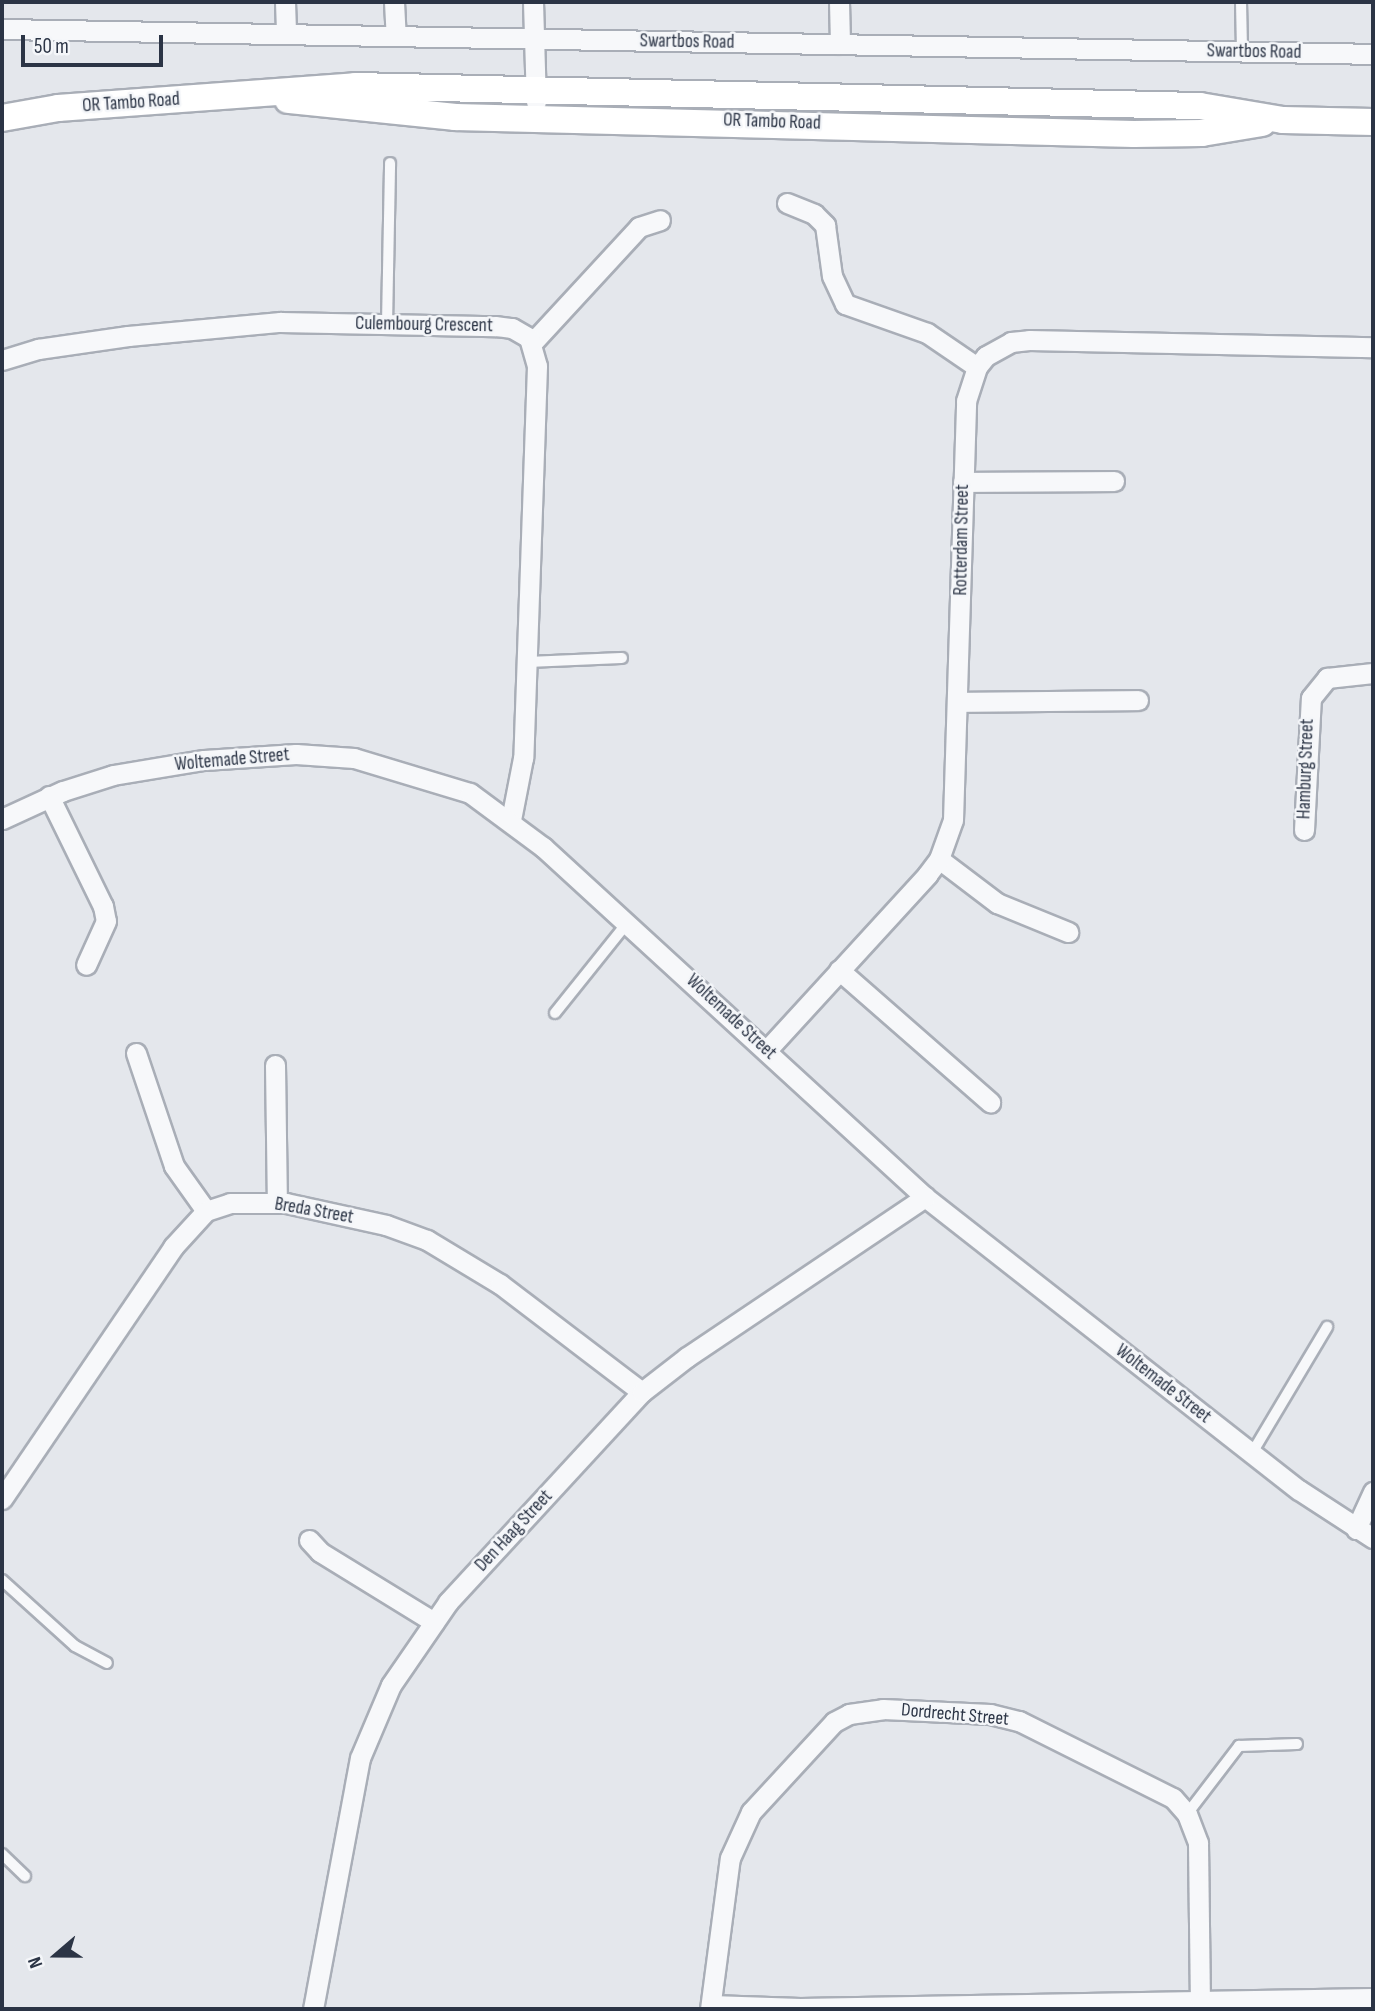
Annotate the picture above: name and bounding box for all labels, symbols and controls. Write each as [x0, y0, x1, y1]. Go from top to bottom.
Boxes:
scale bar [24, 21, 166, 65]
street label: Swartbos Road [640, 30, 734, 54]
text: 50 m [34, 34, 69, 59]
street label: Swartbos Road [1207, 40, 1301, 64]
street label: OR Tambo Road [82, 88, 180, 118]
street label: OR Tambo Road [723, 109, 821, 135]
street label: Culembourg Crescent [355, 312, 493, 338]
street label: Rotterdam Street [950, 484, 974, 596]
street label: Hamburg Street [1293, 718, 1319, 820]
street label: Woltemade Street [174, 744, 290, 776]
street label: Woltemade Street [681, 969, 781, 1065]
street label: Breda Street [273, 1193, 355, 1229]
street label: Woltemade Street [1111, 1340, 1215, 1428]
street label: Den Haag Street [471, 1486, 557, 1576]
street label: Dordrecht Street [900, 1699, 1010, 1731]
north arrow [21, 1920, 91, 1990]
text: N [23, 1954, 48, 1971]

